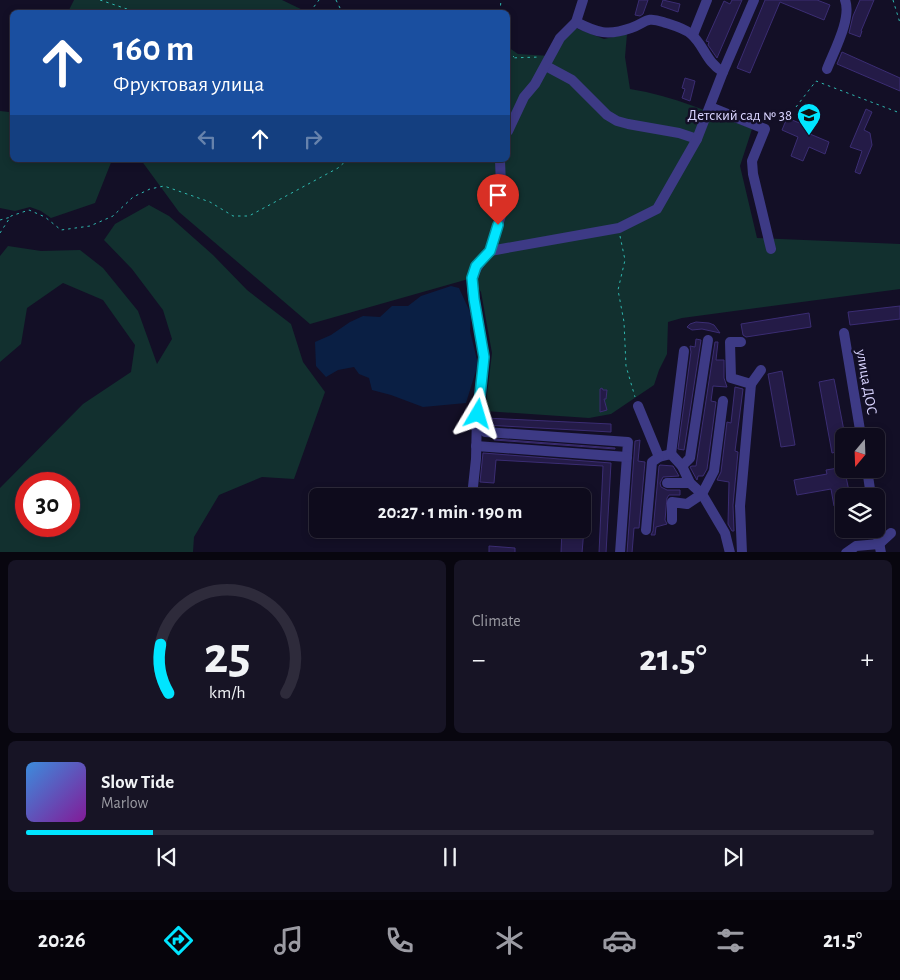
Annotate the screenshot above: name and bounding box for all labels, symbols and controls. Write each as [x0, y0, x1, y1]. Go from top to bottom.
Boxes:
icon: ahead [30, 30, 95, 95]
text: 160 m [113, 32, 194, 67]
text: Фруктовая улица [113, 73, 264, 95]
school or university icon: Детский сад № 38 [796, 102, 822, 136]
place label: Детский сад № 38 [687, 108, 792, 123]
icon: left [193, 125, 221, 153]
icon: ahead [246, 125, 274, 153]
icon: right [299, 125, 327, 153]
pin [477, 174, 519, 225]
icon: arrive [484, 181, 512, 209]
street label: улица ДОС [853, 347, 880, 416]
position arrow [451, 387, 503, 439]
north arrow [835, 428, 885, 478]
map controls [835, 428, 885, 538]
speed limit sign: 30 [15, 472, 80, 537]
button: layers [835, 488, 885, 538]
text: 20:27 · 1 min · 190 m [378, 503, 522, 522]
text: Climate [472, 613, 521, 629]
text: 25 [204, 630, 250, 682]
text: 21.5° [639, 640, 707, 678]
text: − [472, 646, 485, 674]
text: + [861, 646, 874, 674]
text: km/h [209, 684, 245, 702]
text: Slow Tide [101, 773, 174, 792]
text: Marlow [101, 795, 148, 811]
icon: previous [153, 843, 181, 871]
icon: pause [436, 843, 464, 871]
icon: next [719, 843, 747, 871]
icon: directions [161, 923, 196, 958]
icon: music [271, 923, 306, 958]
icon: phone [382, 923, 417, 958]
icon: climate [492, 923, 527, 958]
icon: car [602, 923, 637, 958]
icon: filters [713, 923, 748, 958]
text: 20:26 [38, 929, 86, 951]
text: 21.5° [823, 929, 862, 951]

